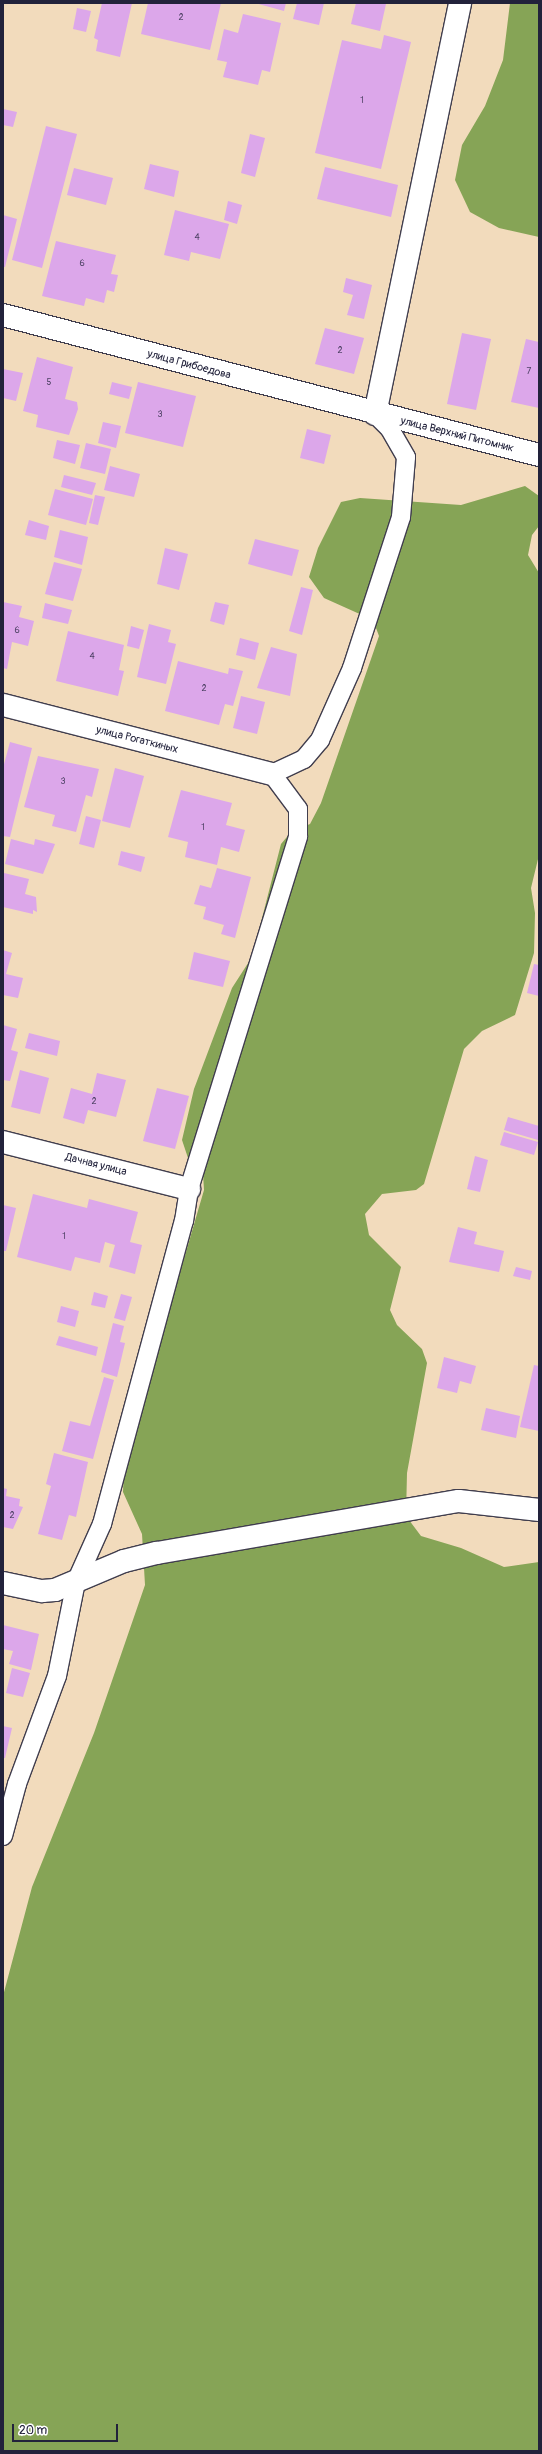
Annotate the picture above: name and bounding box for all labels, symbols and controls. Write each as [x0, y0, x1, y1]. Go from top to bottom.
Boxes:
house number: 2 [178, 13, 184, 23]
house number: 1 [360, 96, 364, 106]
house number: 4 [194, 233, 200, 243]
house number: 6 [79, 259, 85, 269]
house number: 2 [337, 346, 343, 356]
street label: улица Грибоедова [146, 348, 232, 382]
house number: 7 [527, 367, 531, 377]
house number: 5 [47, 378, 51, 388]
house number: 3 [157, 410, 163, 420]
street label: улица Верхний Питомник [399, 415, 515, 455]
house number: 6 [14, 626, 20, 636]
house number: 4 [89, 652, 95, 662]
house number: 2 [201, 684, 207, 694]
street label: улица Рогаткиных [95, 723, 179, 757]
house number: 3 [60, 777, 66, 787]
house number: 1 [201, 823, 205, 833]
house number: 2 [91, 1097, 97, 1107]
street label: Дачная улица [64, 1151, 128, 1179]
house number: 1 [62, 1232, 66, 1242]
house number: 2 [9, 1511, 15, 1521]
scale bar [14, 2416, 120, 2442]
text: 20 m [19, 2423, 47, 2438]

